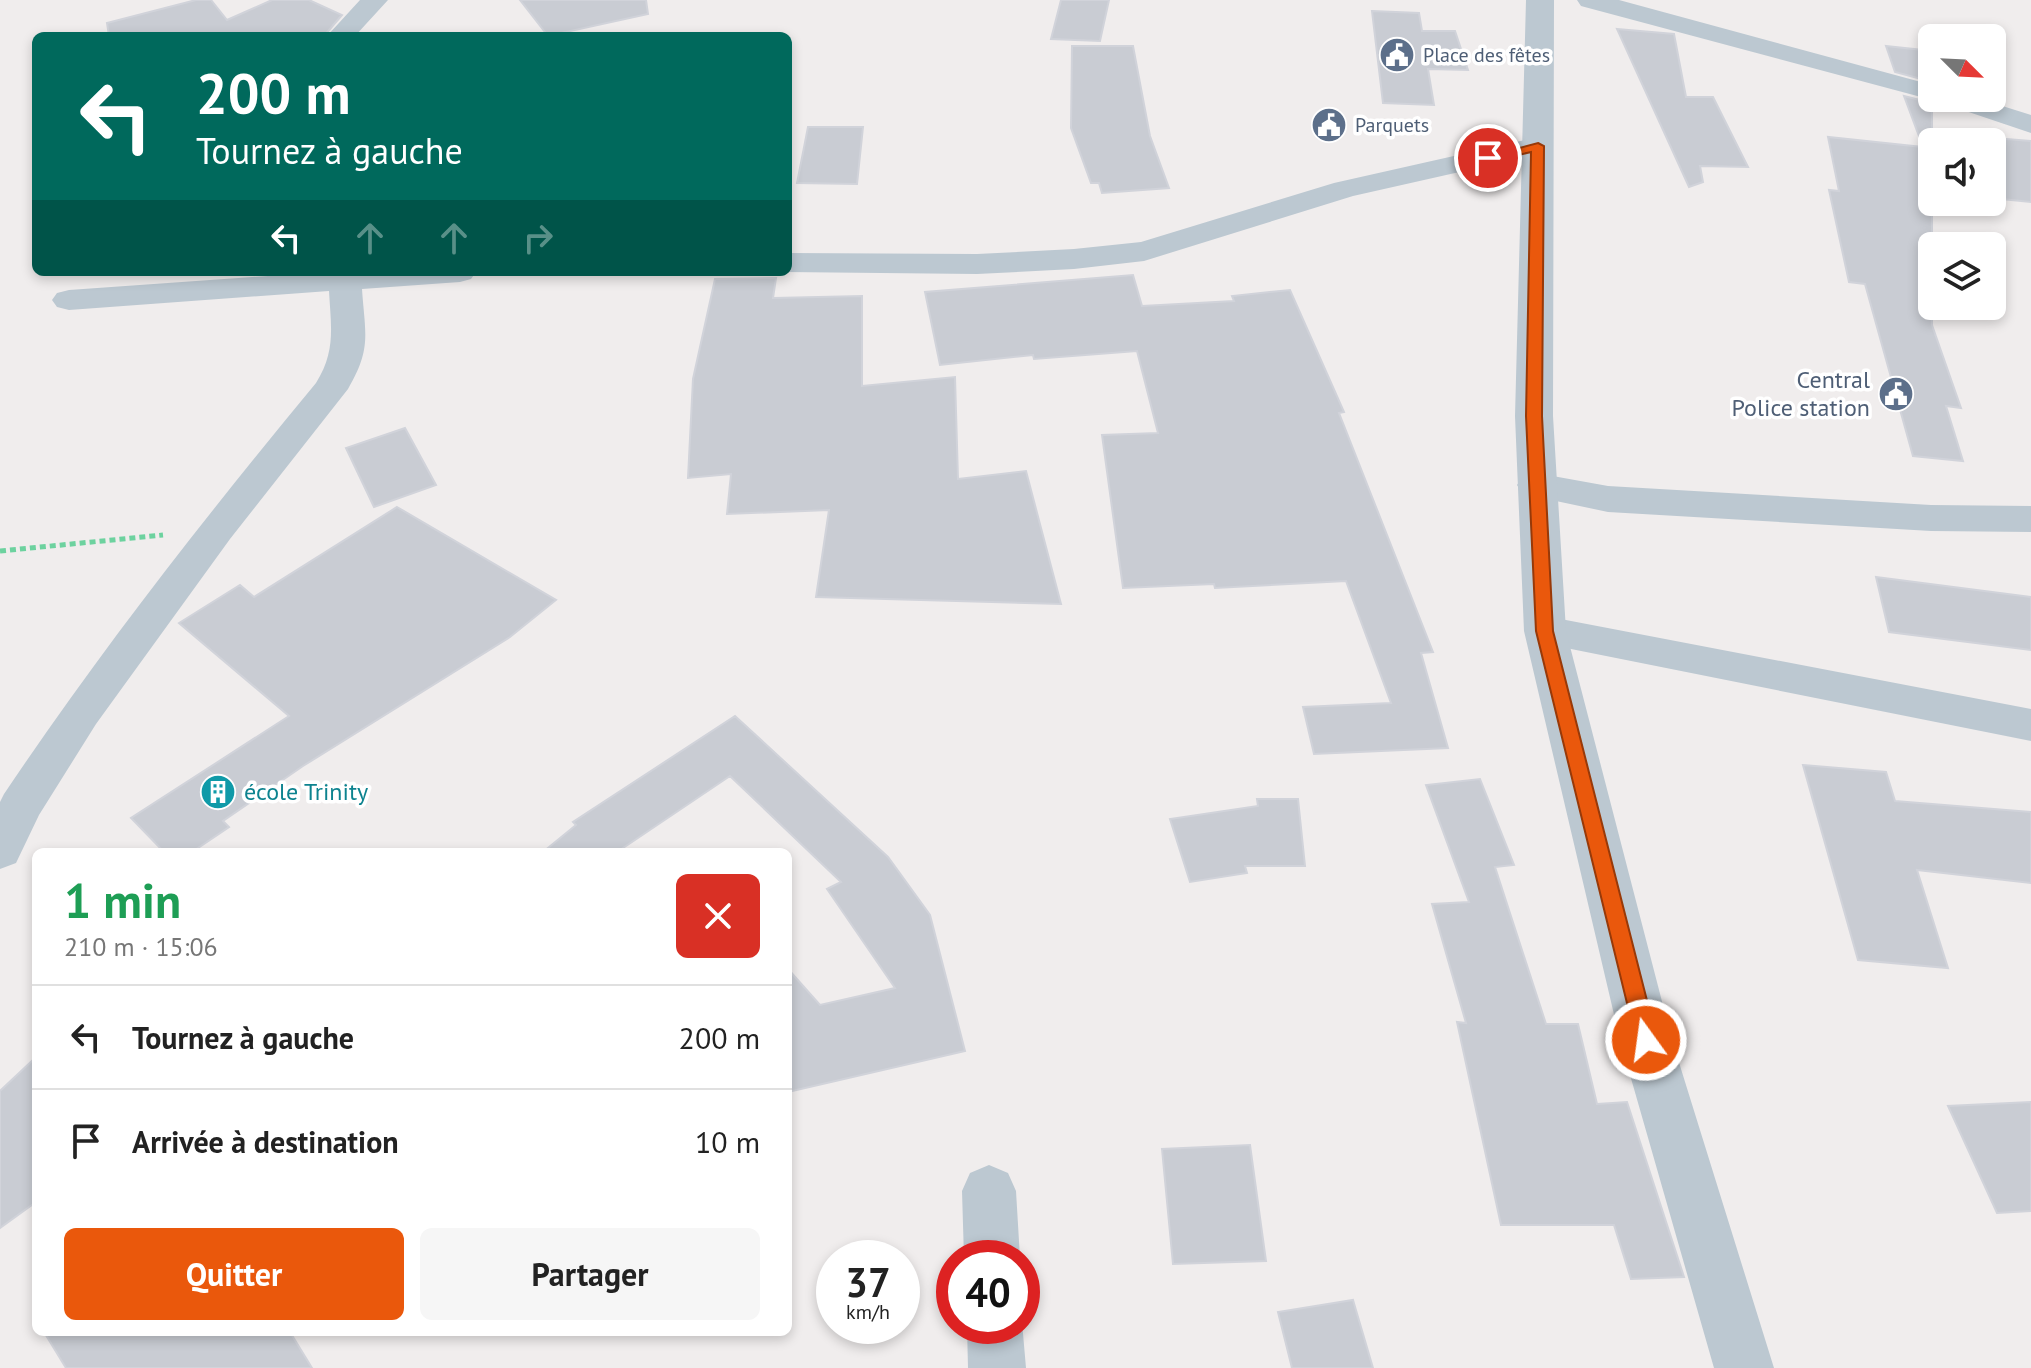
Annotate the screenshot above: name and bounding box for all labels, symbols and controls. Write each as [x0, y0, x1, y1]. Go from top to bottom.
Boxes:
north arrow [1918, 24, 2006, 112]
map controls [1918, 24, 2006, 320]
public building icon: Place des fêtes [1378, 36, 1416, 74]
place label: Place des fêtes [1423, 42, 1550, 68]
text: 200 m [196, 57, 351, 129]
icon: left [64, 64, 168, 168]
public building icon: Parquets [1310, 106, 1348, 144]
place label: Parquets [1355, 112, 1429, 138]
pin [1454, 124, 1522, 192]
text: Tournez à gauche [196, 127, 463, 174]
button: sound [1918, 128, 2006, 216]
icon: arrive [1466, 136, 1510, 180]
icon: left [264, 216, 308, 260]
icon: ahead [348, 216, 392, 260]
icon: ahead [432, 216, 476, 260]
icon: right [516, 216, 560, 260]
button: layers [1918, 232, 2006, 320]
place label: Central Police station [1732, 364, 1870, 423]
public building icon: Central Police station [1877, 375, 1915, 413]
building icon: école Trinity [199, 773, 237, 811]
place label: école Trinity [244, 776, 368, 807]
text: 1 min [64, 869, 181, 931]
button: close [676, 874, 760, 958]
text: 210 m · 15:06 [64, 930, 218, 963]
position arrow [1604, 998, 1688, 1082]
icon: left [64, 1015, 108, 1059]
text: Tournez à gauche [132, 1018, 354, 1057]
text: 200 m [679, 1018, 760, 1057]
icon: arrive [64, 1119, 108, 1163]
text: Arrivée à destination [132, 1122, 399, 1161]
text: 10 m [695, 1122, 760, 1161]
button: Quitter [64, 1228, 404, 1320]
button: Partager [420, 1228, 760, 1320]
speed limit sign: 40 [936, 1240, 1040, 1344]
text: 37 [845, 1256, 891, 1308]
text: km/h [846, 1299, 890, 1325]

